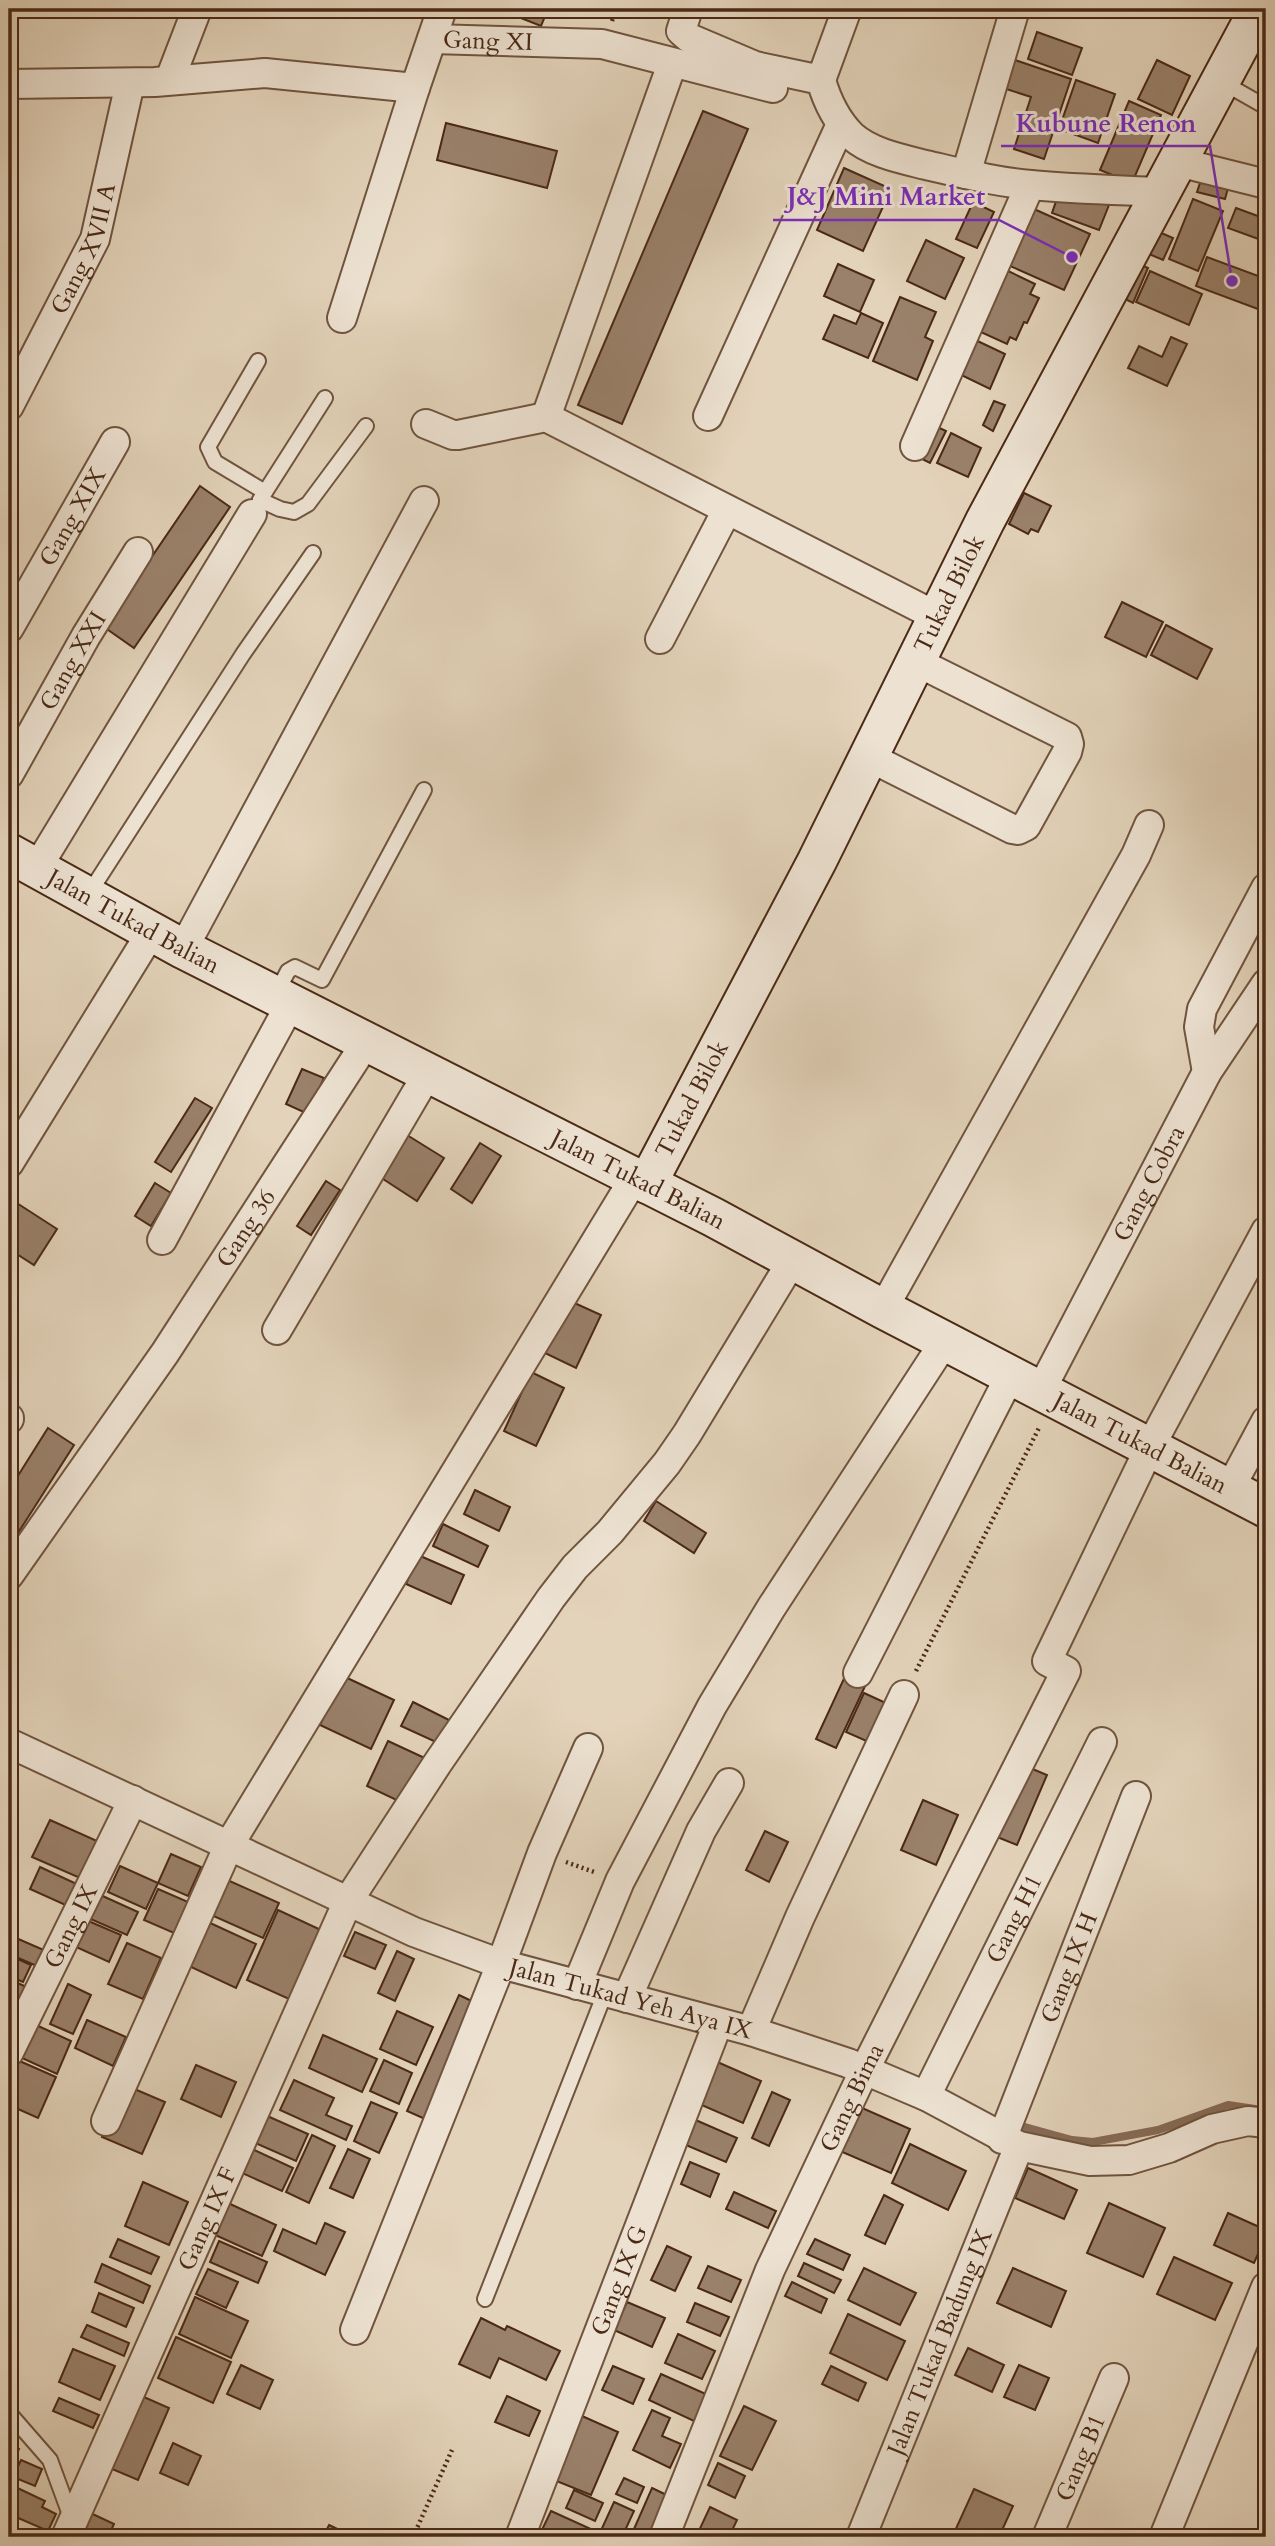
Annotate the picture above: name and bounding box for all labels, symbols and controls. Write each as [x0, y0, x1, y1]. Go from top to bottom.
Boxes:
street label: Gang XI [443, 23, 533, 58]
callout: Kubune Renon [1001, 99, 1210, 146]
text: Kubune Renon [1015, 106, 1197, 141]
callout: J&J Mini Market [773, 173, 999, 220]
street label: Gang XVII A [43, 179, 124, 320]
text: J&J Mini Market [783, 179, 985, 214]
street label: Gang XIX [31, 461, 114, 572]
street label: Tukad Bilok [906, 529, 992, 659]
street label: Gang XXI [31, 605, 114, 716]
street label: Jalan Tukad Balian [39, 859, 226, 982]
street label: Tukad Bilok [647, 1034, 736, 1163]
street label: Gang Cobra [1105, 1119, 1193, 1247]
street label: Jalan Tukad Balian [543, 1120, 732, 1238]
street label: Gang 36 [208, 1183, 283, 1274]
street label: Jalan Tukad Balian [1045, 1382, 1233, 1502]
street label: Gang H1 [978, 1869, 1050, 1969]
street label: Gang IX [36, 1879, 106, 1974]
street label: Gang IX H [1032, 1907, 1106, 2028]
street label: Jalan Tukad Yeh Aya IX [503, 1950, 756, 2047]
street label: Gang Bima [812, 2037, 892, 2157]
street label: Gang IX F [170, 2162, 244, 2276]
street label: Gang IX G [583, 2221, 655, 2340]
street label: Jalan Tukad Badung IX [878, 2224, 1000, 2463]
street label: Gang B1 [1047, 2409, 1113, 2506]

